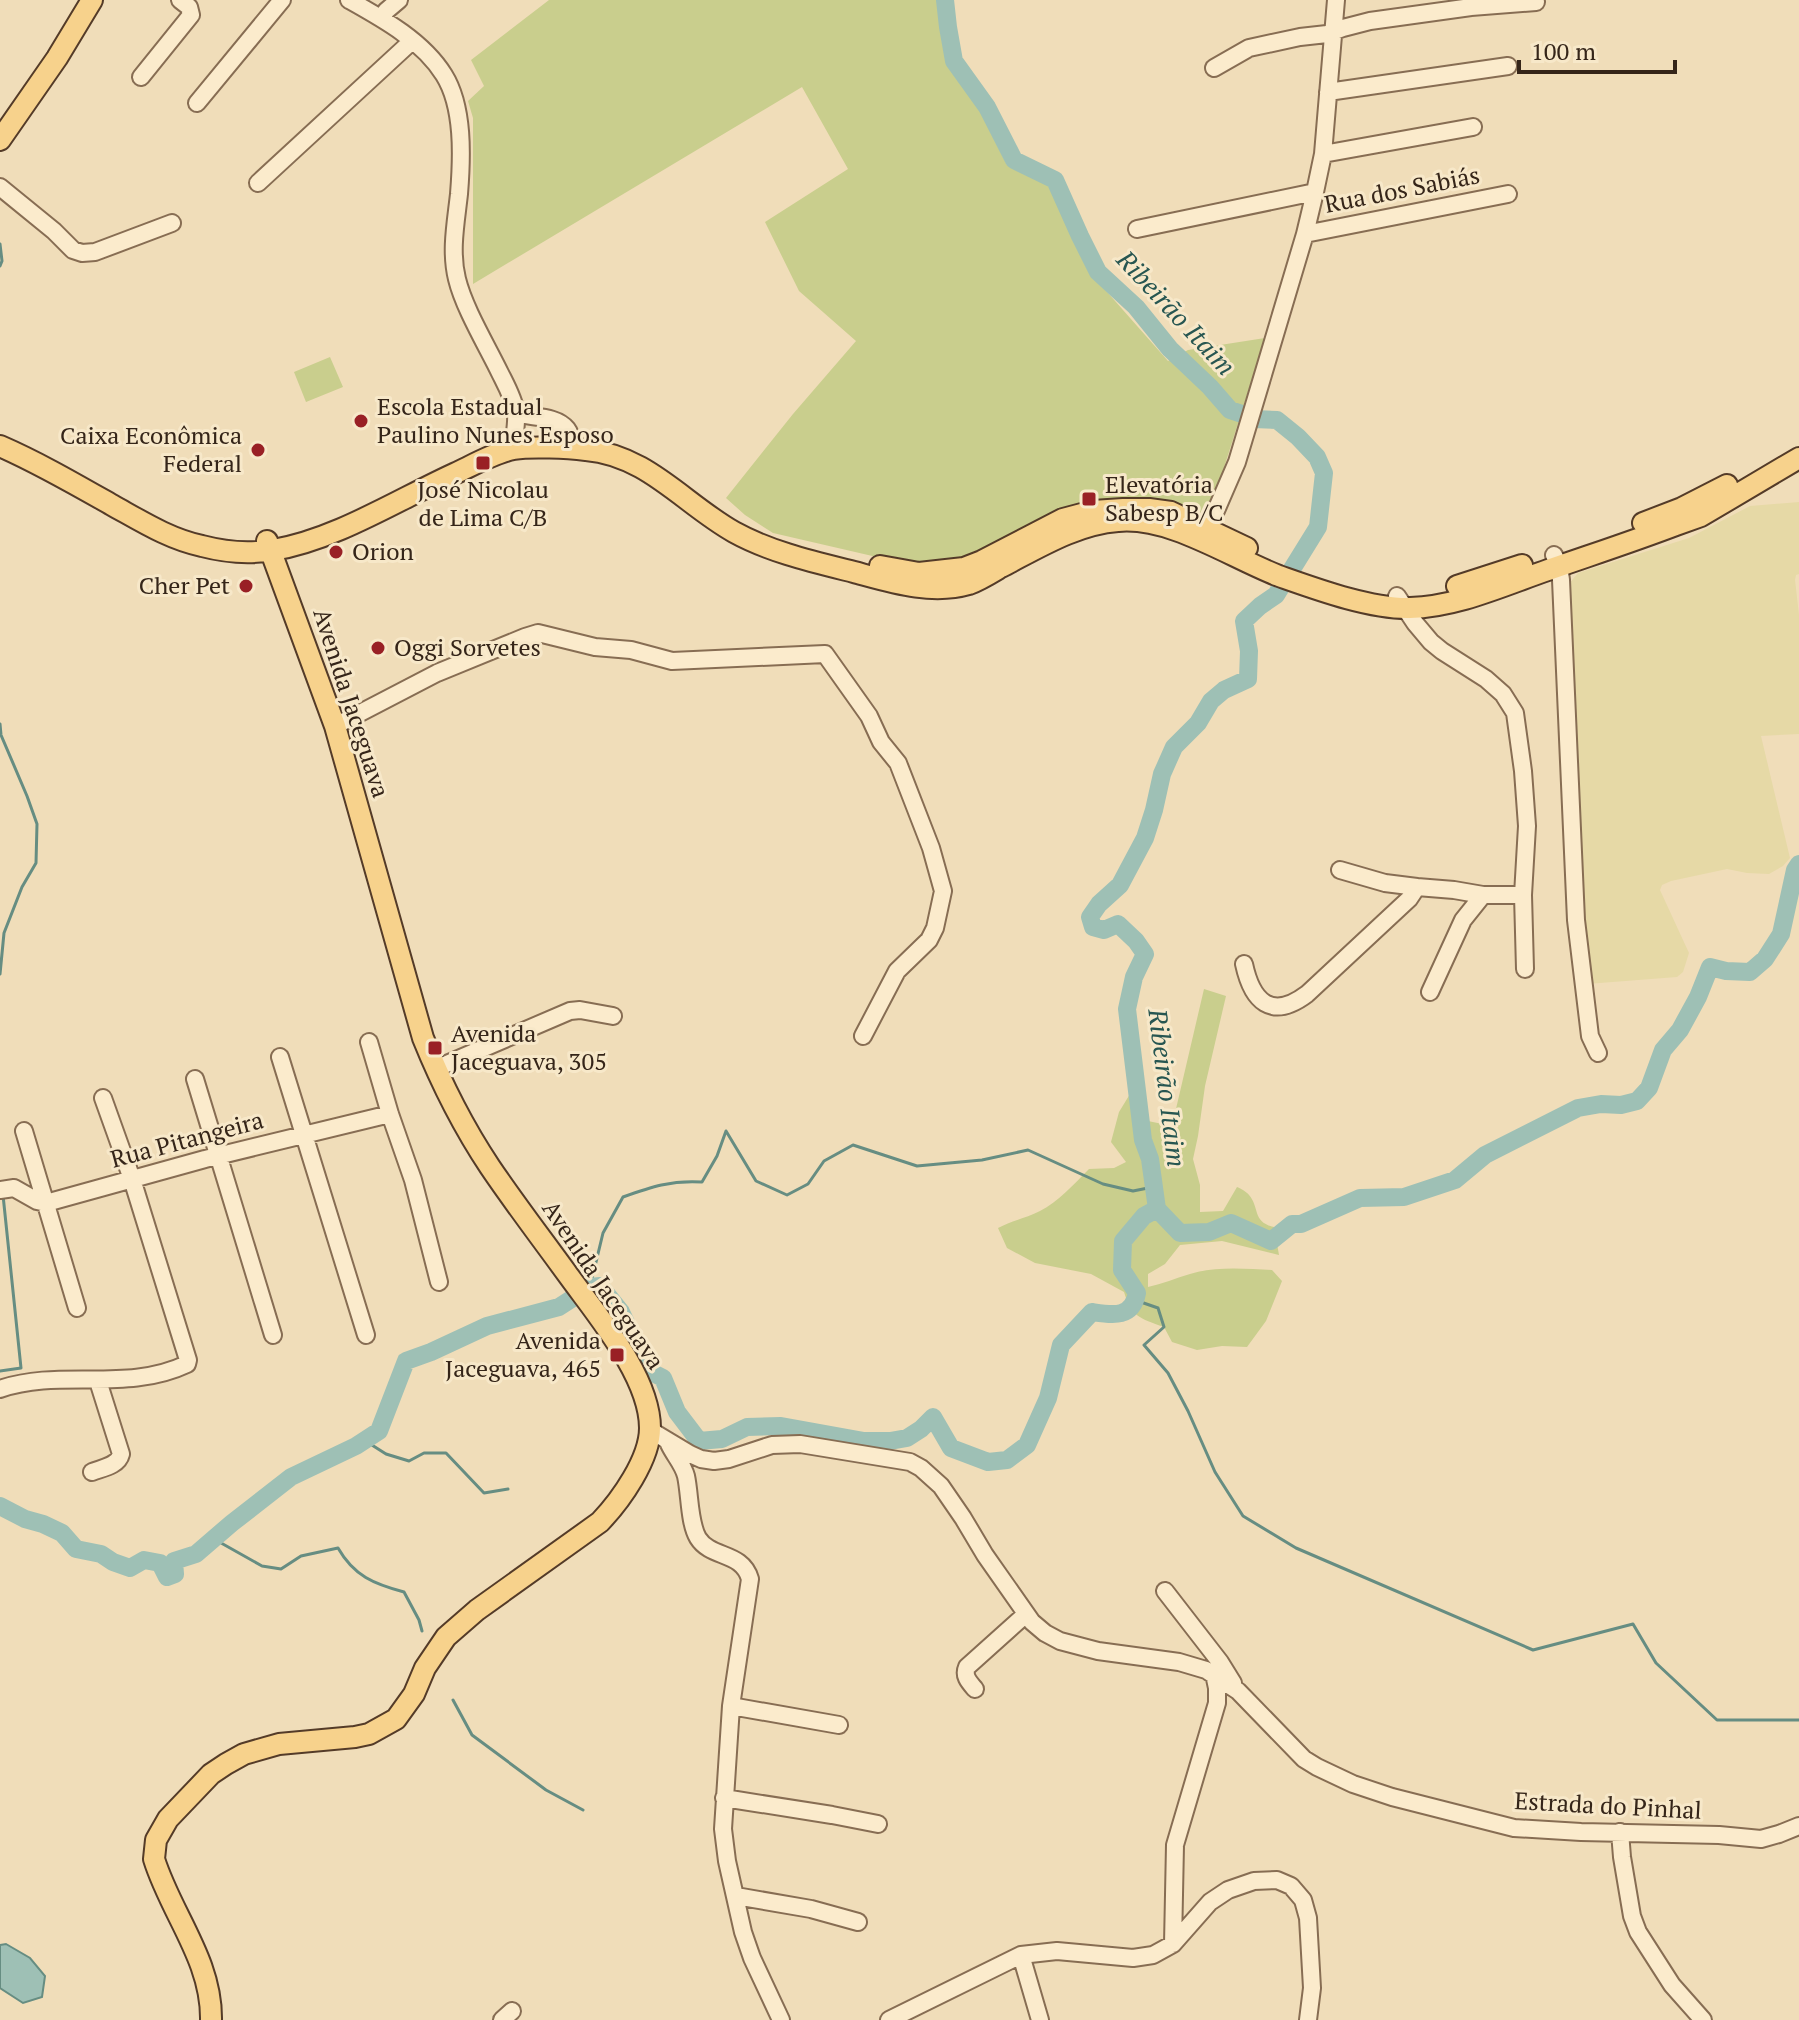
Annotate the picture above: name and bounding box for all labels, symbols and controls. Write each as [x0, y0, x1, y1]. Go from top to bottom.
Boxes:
scale bar [1519, 24, 1675, 74]
text: 100 m [1531, 35, 1596, 67]
street label: Rua dos Sabiás [1321, 158, 1482, 220]
water label: Ribeirão Itaim [1109, 242, 1243, 382]
place label: Escola Estadual Paulino Nunes Esposo [377, 390, 614, 450]
marker: Escola Estadual Paulino Nunes Esposo [352, 412, 370, 430]
place label: Caixa Econômica Federal [60, 419, 242, 479]
marker: Caixa Econômica Federal [249, 441, 267, 459]
marker: José Nicolau de Lima C/B [474, 454, 492, 472]
place label: Elevatória Sabesp B/C [1105, 468, 1223, 528]
place label: José Nicolau de Lima C/B [417, 473, 549, 533]
marker: Elevatória Sabesp B/C [1080, 490, 1098, 508]
place label: Orion [352, 535, 414, 567]
marker: Orion [327, 543, 345, 561]
place label: Cher Pet [139, 569, 230, 601]
marker: Cher Pet [237, 577, 255, 595]
street label: Avenida Jaceguava [306, 604, 398, 801]
place label: Oggi Sorvetes [394, 631, 541, 663]
marker: Oggi Sorvetes [369, 639, 387, 657]
water label: Ribeirão Itaim [1141, 1006, 1195, 1169]
place label: Avenida Jaceguava, 305 [451, 1017, 607, 1077]
marker: Avenida Jaceguava, 305 [426, 1039, 444, 1057]
street label: Rua Pitangeira [107, 1103, 267, 1175]
street label: Avenida Jaceguava [535, 1194, 672, 1375]
place label: Avenida Jaceguava, 465 [445, 1324, 601, 1384]
marker: Avenida Jaceguava, 465 [608, 1346, 626, 1364]
street label: Estrada do Pinhal [1514, 1784, 1703, 1826]

